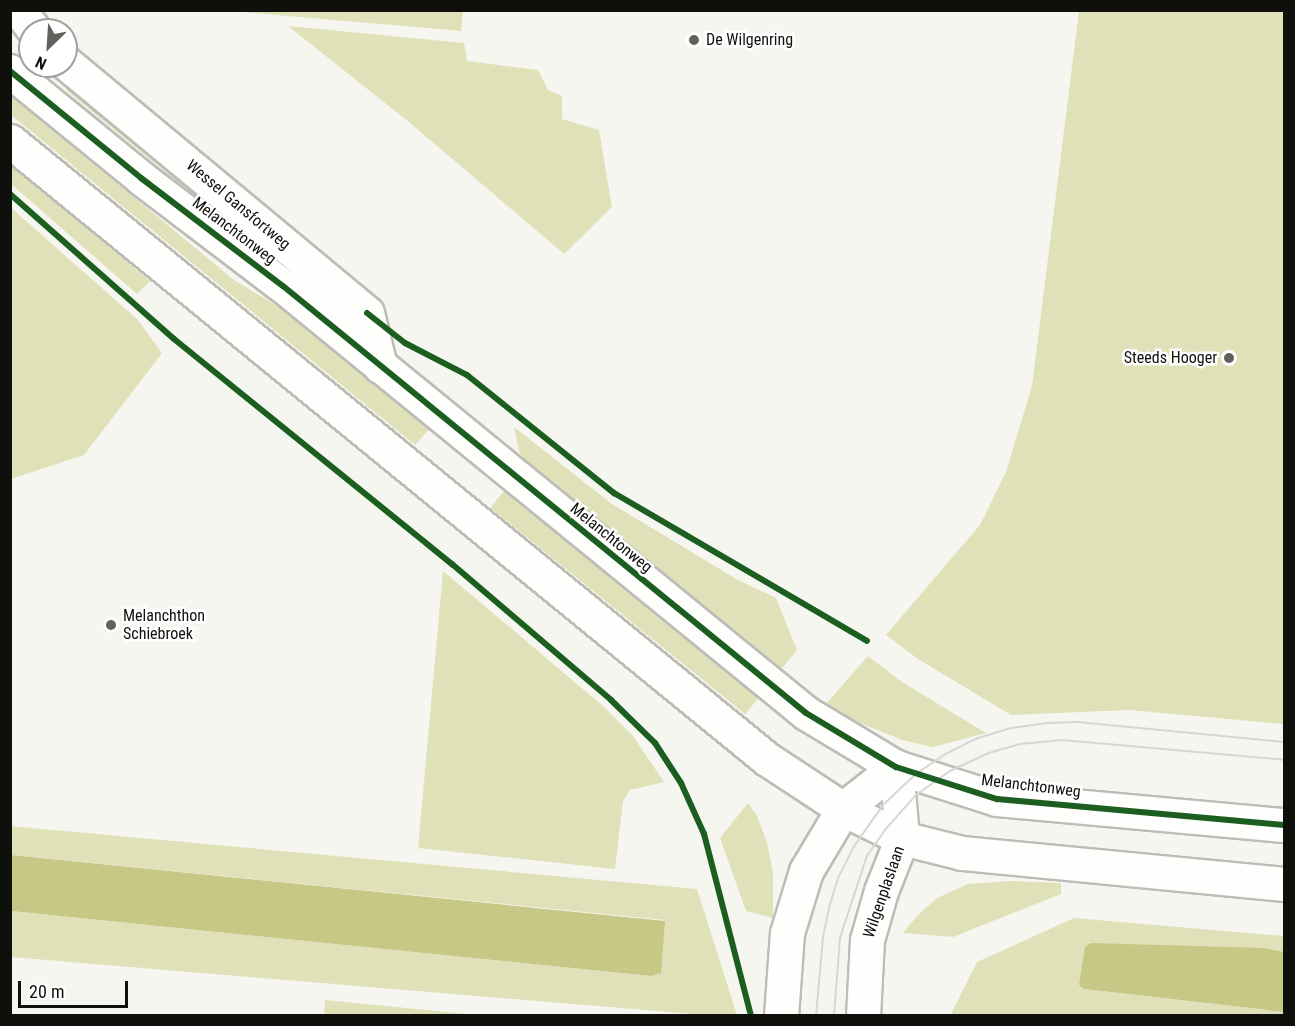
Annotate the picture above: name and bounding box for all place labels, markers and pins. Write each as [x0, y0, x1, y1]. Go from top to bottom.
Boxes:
place label: De Wilgenring [706, 30, 793, 50]
marker: De Wilgenring [687, 33, 701, 47]
place label: Steeds Hooger [1124, 348, 1217, 368]
marker: Steeds Hooger [1222, 351, 1236, 365]
place label: Melanchthon Schiebroek [123, 606, 205, 644]
marker: Melanchthon Schiebroek [104, 618, 118, 632]

